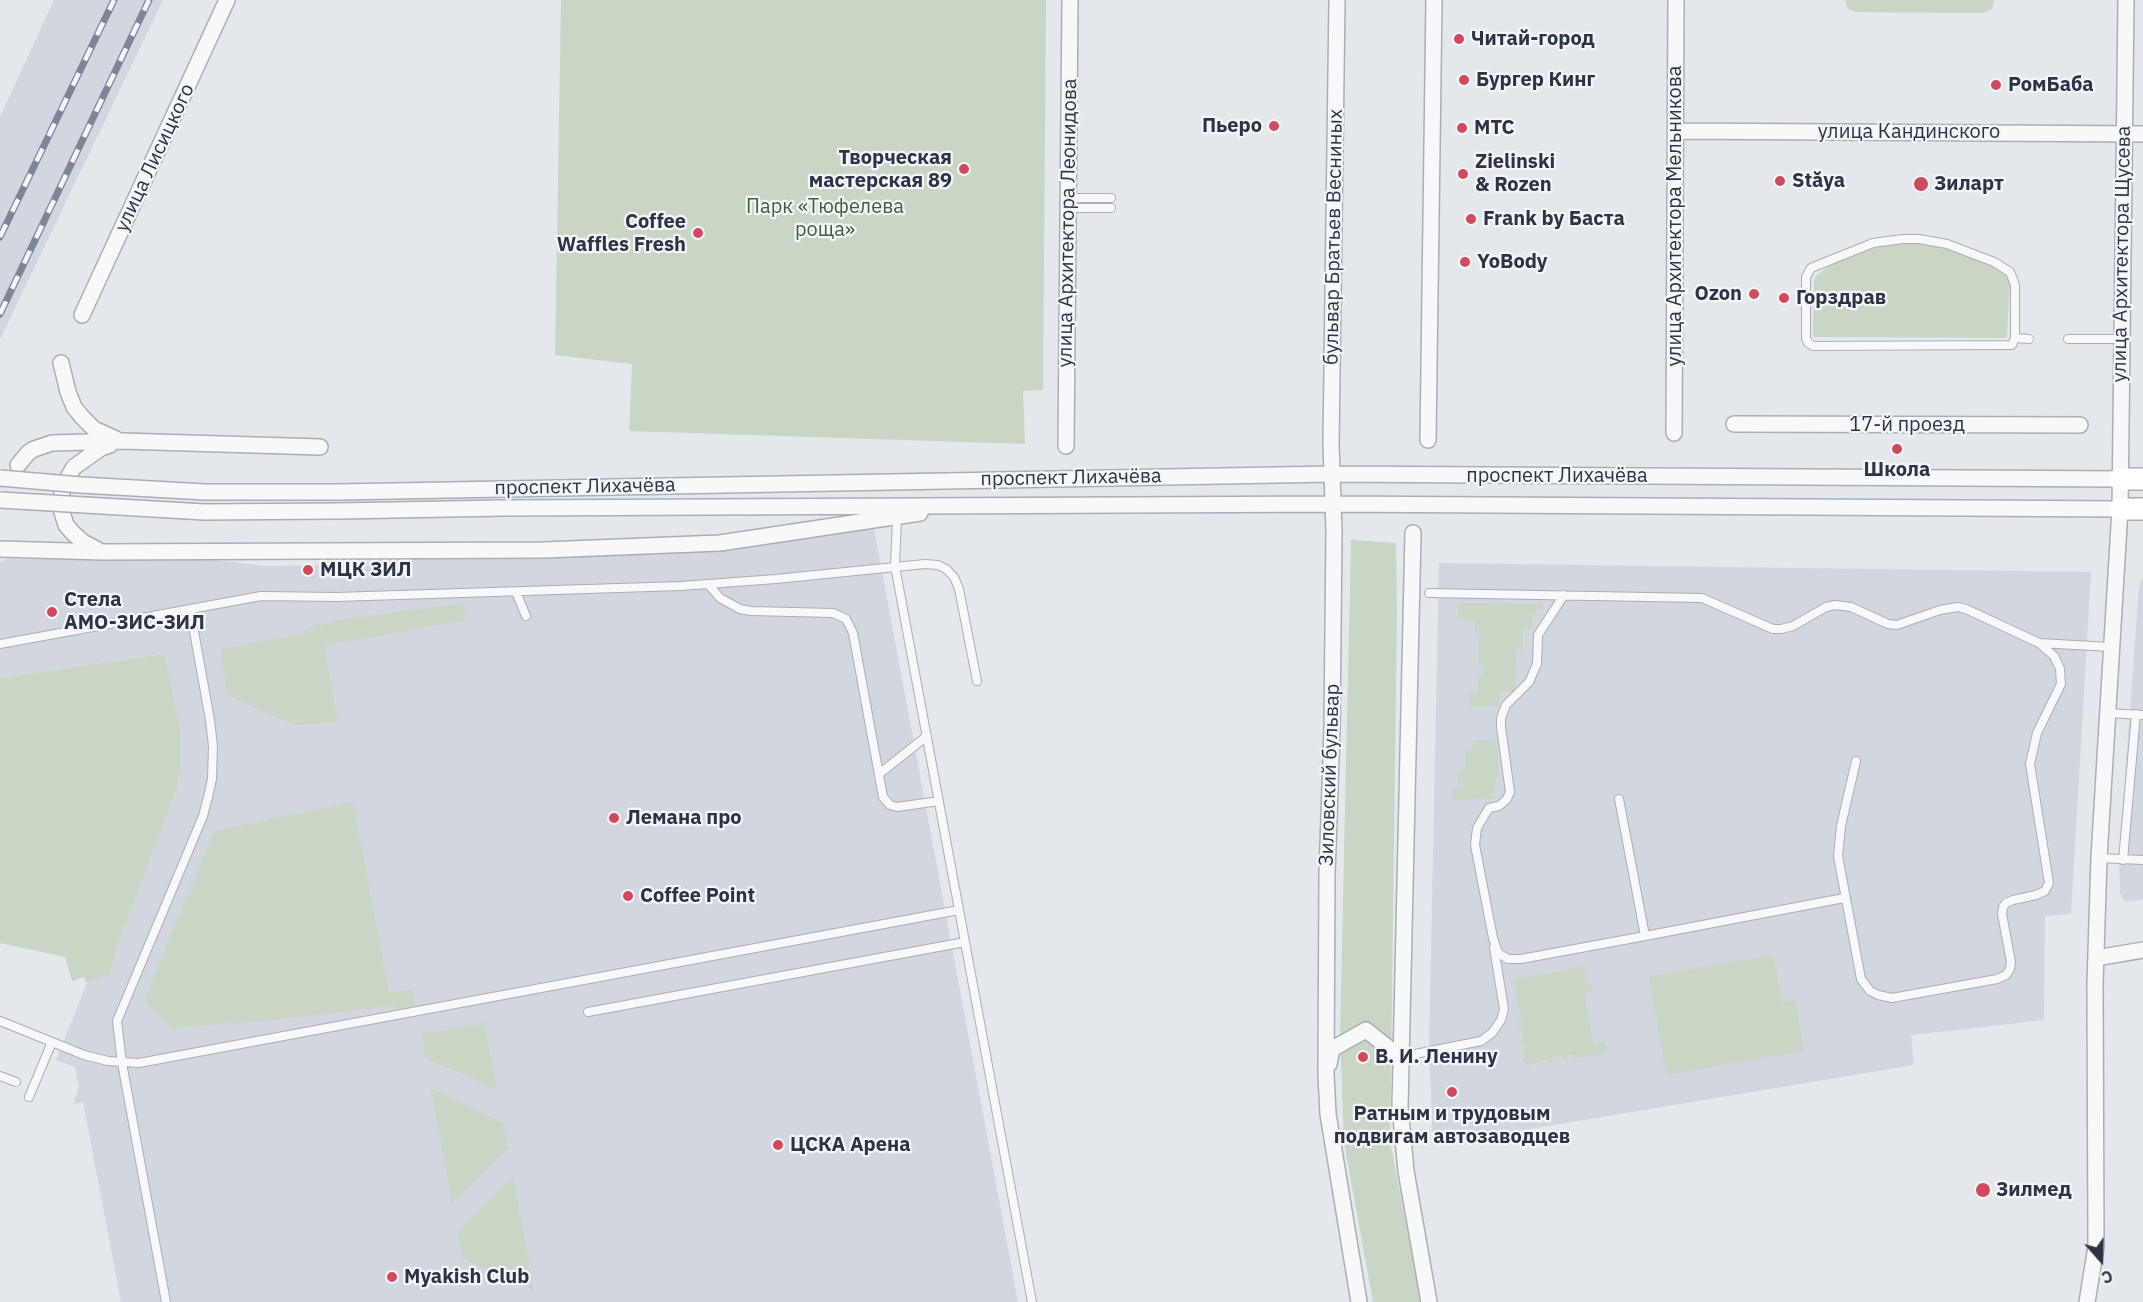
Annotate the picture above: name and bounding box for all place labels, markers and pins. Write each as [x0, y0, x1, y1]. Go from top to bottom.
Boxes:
place label: Читай-город [1471, 27, 1595, 51]
marker: Читай-город [1452, 32, 1466, 46]
place label: Бургер Кинг [1476, 68, 1595, 92]
marker: Бургер Кинг [1457, 73, 1471, 87]
place label: РомБаба [2008, 73, 2094, 97]
marker: РомБаба [1989, 78, 2003, 92]
place label: Пьеро [1202, 114, 1262, 138]
place label: МТС [1474, 116, 1515, 140]
marker: Пьеро [1267, 119, 1281, 133]
marker: МТС [1455, 121, 1469, 135]
place label: Творческая мастерская 89 [809, 146, 952, 193]
place label: Zielinski & Rozen [1475, 150, 1555, 197]
marker: Творческая мастерская 89 [957, 162, 971, 176]
marker: Zielinski & Rozen [1456, 167, 1470, 181]
place label: Stăya [1792, 169, 1845, 193]
place label: Зиларт [1934, 172, 2004, 196]
marker: Stăya [1773, 174, 1787, 188]
marker: Зиларт [1912, 175, 1930, 193]
place label: Frank by Баста [1483, 207, 1625, 231]
place label: Coffee Waffles Fresh [557, 210, 686, 257]
marker: Frank by Баста [1464, 212, 1478, 226]
marker: Coffee Waffles Fresh [691, 226, 705, 240]
place label: YoBody [1477, 250, 1548, 274]
marker: YoBody [1458, 255, 1472, 269]
place label: Ozon [1694, 282, 1742, 306]
place label: Горздрав [1796, 286, 1886, 310]
marker: Ozon [1747, 287, 1761, 301]
marker: Горздрав [1777, 291, 1791, 305]
marker: Школа [1890, 442, 1904, 456]
place label: Школа [1864, 458, 1930, 482]
place label: МЦК ЗИЛ [320, 558, 411, 582]
marker: МЦК ЗИЛ [301, 563, 315, 577]
place label: Стела АМО-ЗИС-ЗИЛ [64, 588, 205, 635]
marker: Стела АМО-ЗИС-ЗИЛ [45, 605, 59, 619]
place label: Лемана про [626, 806, 742, 830]
marker: Лемана про [607, 811, 621, 825]
place label: Coffee Point [640, 884, 755, 908]
marker: Coffee Point [621, 889, 635, 903]
place label: В. И. Ленину [1375, 1045, 1498, 1069]
marker: В. И. Ленину [1356, 1050, 1370, 1064]
marker: Ратным и трудовым подвигам автозаводцев [1445, 1085, 1459, 1099]
place label: Ратным и трудовым подвигам автозаводцев [1334, 1102, 1570, 1149]
place label: ЦСКА Арена [790, 1133, 911, 1157]
marker: ЦСКА Арена [771, 1138, 785, 1152]
place label: Зилмед [1996, 1178, 2072, 1202]
marker: Зилмед [1974, 1181, 1992, 1199]
place label: Myakish Club [404, 1265, 529, 1289]
marker: Myakish Club [385, 1270, 399, 1284]

